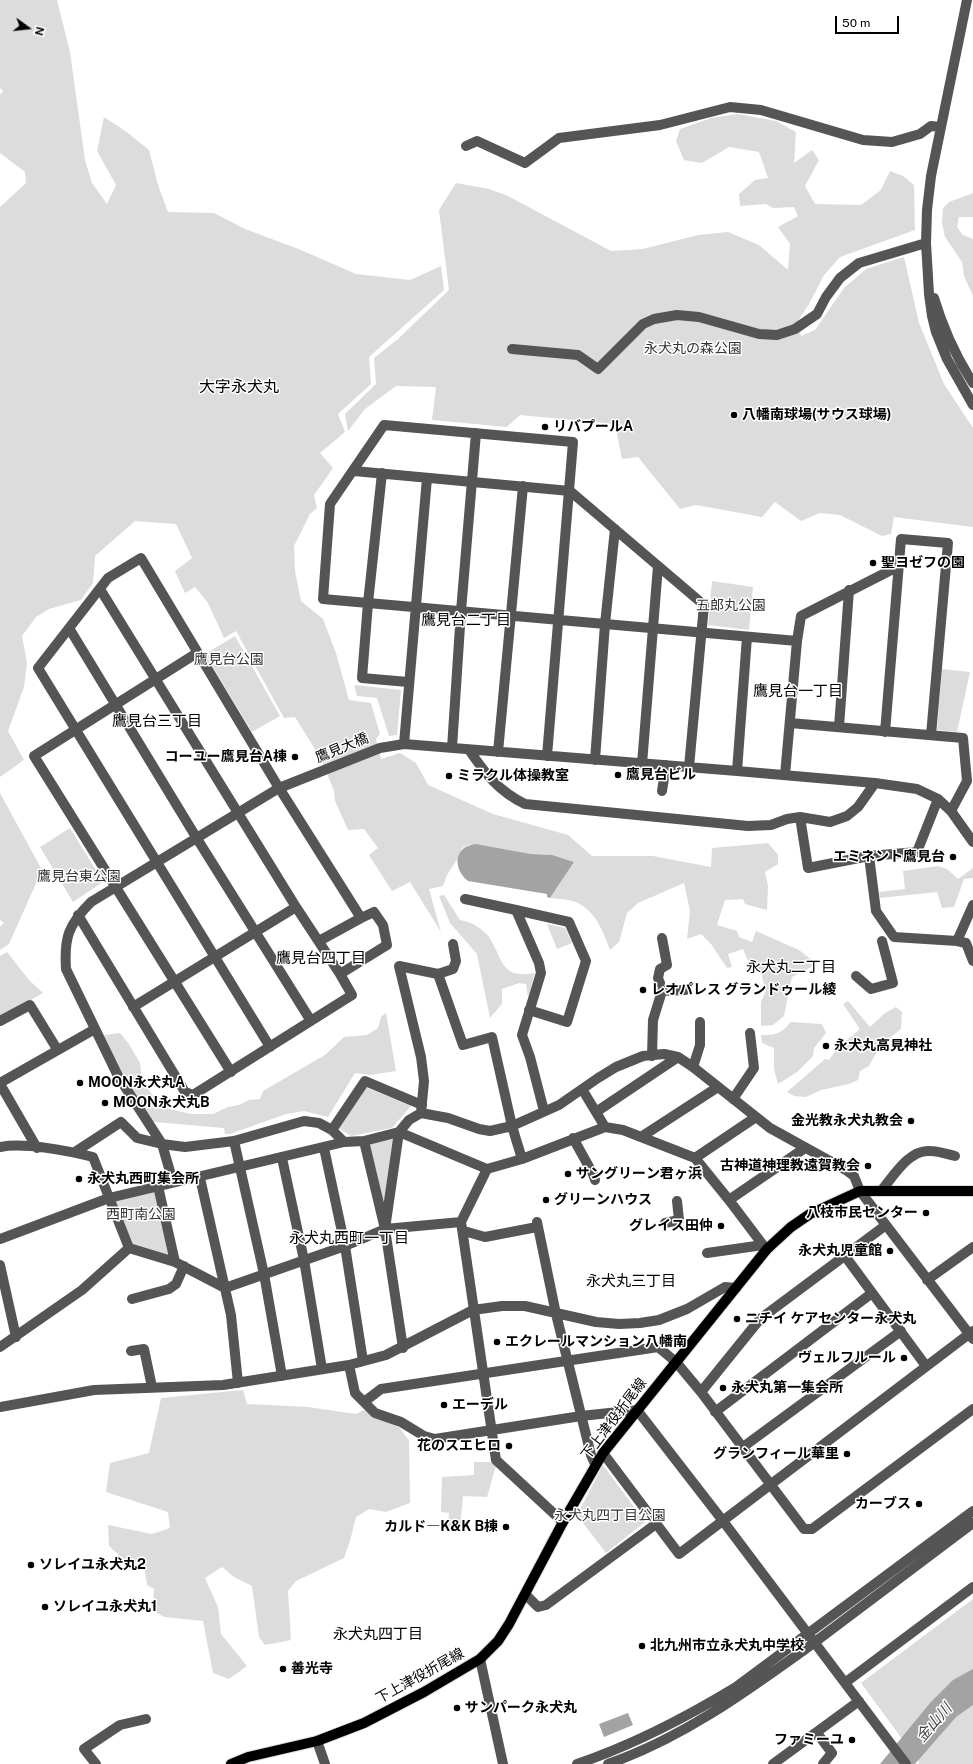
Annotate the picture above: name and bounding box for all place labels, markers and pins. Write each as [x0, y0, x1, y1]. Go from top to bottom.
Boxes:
place label: 八幡南球場(サウス球場) [742, 407, 891, 423]
marker: 八幡南球場(サウス球場) [729, 410, 739, 420]
place label: リバプールA [553, 419, 633, 435]
marker: リバプールA [540, 422, 550, 432]
place label: 聖ヨゼフの園 [881, 555, 965, 571]
marker: 聖ヨゼフの園 [868, 558, 878, 568]
place label: コーユー鷹見台A棟 [165, 749, 287, 765]
marker: コーユー鷹見台A棟 [290, 752, 300, 762]
place label: 鷹見台ビル [626, 767, 696, 783]
place label: ミラクル体操教室 [457, 768, 569, 784]
marker: 鷹見台ビル [613, 770, 623, 780]
marker: ミラクル体操教室 [444, 771, 454, 781]
place label: エミネント鷹見台 [833, 849, 945, 865]
marker: エミネント鷹見台 [948, 852, 958, 862]
place label: レオパレス グランドゥール綾 [651, 982, 836, 998]
marker: レオパレス グランドゥール綾 [638, 985, 648, 995]
place label: 永犬丸高見神社 [834, 1038, 932, 1054]
marker: 永犬丸高見神社 [821, 1041, 831, 1051]
place label: MOON永犬丸A [88, 1075, 185, 1091]
marker: MOON永犬丸A [75, 1078, 85, 1088]
place label: MOON永犬丸B [113, 1095, 210, 1111]
marker: MOON永犬丸B [100, 1098, 110, 1108]
place label: 金光教永犬丸教会 [791, 1113, 903, 1129]
marker: 金光教永犬丸教会 [906, 1116, 916, 1126]
place label: 古神道神理教遠賀教会 [720, 1158, 860, 1174]
marker: 古神道神理教遠賀教会 [863, 1161, 873, 1171]
place label: サングリーン君ヶ浜 [576, 1166, 702, 1182]
marker: サングリーン君ヶ浜 [563, 1169, 573, 1179]
place label: 永犬丸西町集会所 [87, 1171, 199, 1187]
marker: 永犬丸西町集会所 [74, 1174, 84, 1184]
place label: グリーンハウス [554, 1192, 652, 1208]
marker: グリーンハウス [541, 1195, 551, 1205]
place label: 八枝市民センター [806, 1205, 918, 1221]
marker: 八枝市民センター [921, 1208, 931, 1218]
place label: グレイス田仲 [629, 1218, 713, 1234]
marker: グレイス田仲 [716, 1221, 726, 1231]
place label: 永犬丸児童館 [798, 1243, 882, 1259]
marker: 永犬丸児童館 [885, 1246, 895, 1256]
place label: ニチイ ケアセンター永犬丸 [745, 1311, 916, 1327]
marker: ニチイ ケアセンター永犬丸 [732, 1314, 742, 1324]
place label: エクレールマンション八幡南 [505, 1334, 687, 1350]
marker: エクレールマンション八幡南 [492, 1337, 502, 1347]
place label: ヴェルフルール [798, 1350, 896, 1366]
marker: ヴェルフルール [899, 1353, 909, 1363]
place label: 永犬丸第一集会所 [731, 1380, 843, 1396]
marker: 永犬丸第一集会所 [718, 1383, 728, 1393]
place label: エーデル [452, 1397, 508, 1413]
marker: エーデル [439, 1400, 449, 1410]
place label: 花のスエヒロ [417, 1438, 501, 1454]
marker: 花のスエヒロ [504, 1441, 514, 1451]
place label: グランフィール華里 [713, 1446, 839, 1462]
marker: グランフィール華里 [842, 1449, 852, 1459]
place label: カーブス [855, 1496, 911, 1512]
marker: カーブス [914, 1499, 924, 1509]
place label: カルド―K&K B棟 [384, 1519, 498, 1535]
marker: カルド―K&K B棟 [501, 1522, 511, 1532]
place label: ソレイユ永犬丸2 [39, 1557, 146, 1573]
marker: ソレイユ永犬丸2 [26, 1560, 36, 1570]
place label: ソレイユ永犬丸1 [53, 1599, 157, 1615]
marker: ソレイユ永犬丸1 [40, 1602, 50, 1612]
place label: 北九州市立永犬丸中学校 [650, 1638, 804, 1654]
marker: 北九州市立永犬丸中学校 [637, 1641, 647, 1651]
place label: 善光寺 [291, 1661, 333, 1677]
marker: 善光寺 [278, 1664, 288, 1674]
place label: サンパーク永犬丸 [465, 1700, 577, 1716]
marker: サンパーク永犬丸 [452, 1703, 462, 1713]
place label: ファミーユ [774, 1732, 844, 1748]
marker: ファミーユ [847, 1735, 857, 1745]

